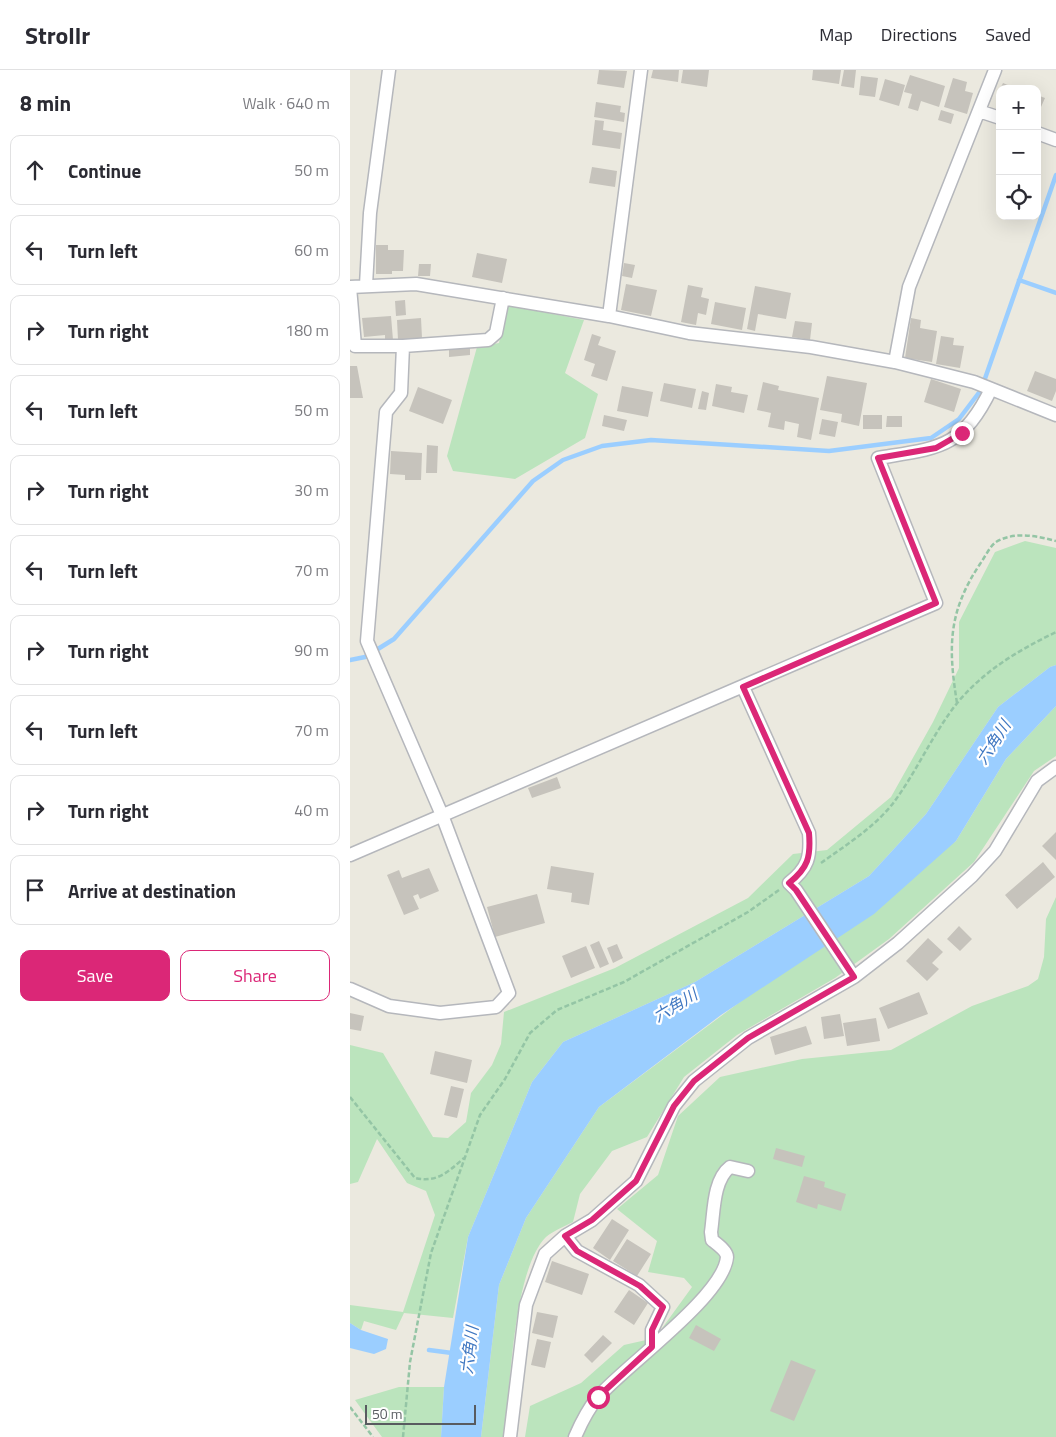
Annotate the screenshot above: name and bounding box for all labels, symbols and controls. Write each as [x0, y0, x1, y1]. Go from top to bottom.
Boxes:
text: Strollr [25, 17, 90, 53]
text: Map [819, 21, 853, 48]
text: Directions [881, 21, 957, 48]
text: Saved [985, 21, 1031, 48]
map controls [996, 85, 1041, 220]
button: + [996, 85, 1041, 130]
text: 8 min [20, 87, 71, 119]
text: Walk · 640 m [242, 91, 330, 115]
button: − [996, 130, 1041, 175]
icon: ahead [21, 156, 49, 184]
text: Continue [68, 156, 141, 185]
text: 50 m [294, 158, 329, 182]
button: locate [996, 175, 1041, 220]
icon: left [21, 236, 49, 264]
text: Turn left [68, 236, 138, 265]
text: 60 m [294, 238, 329, 262]
icon: right [21, 316, 49, 344]
text: Turn right [68, 316, 149, 345]
text: 180 m [285, 318, 329, 342]
icon: left [21, 396, 49, 424]
text: Turn left [68, 396, 138, 425]
text: 50 m [294, 398, 329, 422]
route end [951, 422, 974, 445]
icon: right [21, 476, 49, 504]
text: Turn right [68, 476, 149, 505]
text: 30 m [294, 478, 329, 502]
icon: left [21, 556, 49, 584]
text: Turn left [68, 556, 138, 585]
text: 70 m [294, 558, 329, 582]
icon: right [21, 636, 49, 664]
text: Turn right [68, 636, 149, 665]
text: 90 m [294, 638, 329, 662]
water label: 六角川 [970, 714, 1017, 769]
icon: left [21, 716, 49, 744]
text: Turn left [68, 716, 138, 745]
text: 70 m [294, 718, 329, 742]
icon: right [21, 796, 49, 824]
text: Turn right [68, 796, 149, 825]
text: 40 m [294, 798, 329, 822]
icon: arrive [21, 876, 49, 904]
text: Arrive at destination [68, 876, 236, 905]
button: Save [20, 950, 170, 1001]
button: Share [180, 950, 330, 1001]
water label: 六角川 [648, 981, 703, 1028]
water label: 六角川 [454, 1323, 484, 1375]
route start [587, 1386, 610, 1409]
scale bar [365, 1402, 476, 1425]
text: 50 m [372, 1403, 402, 1424]

